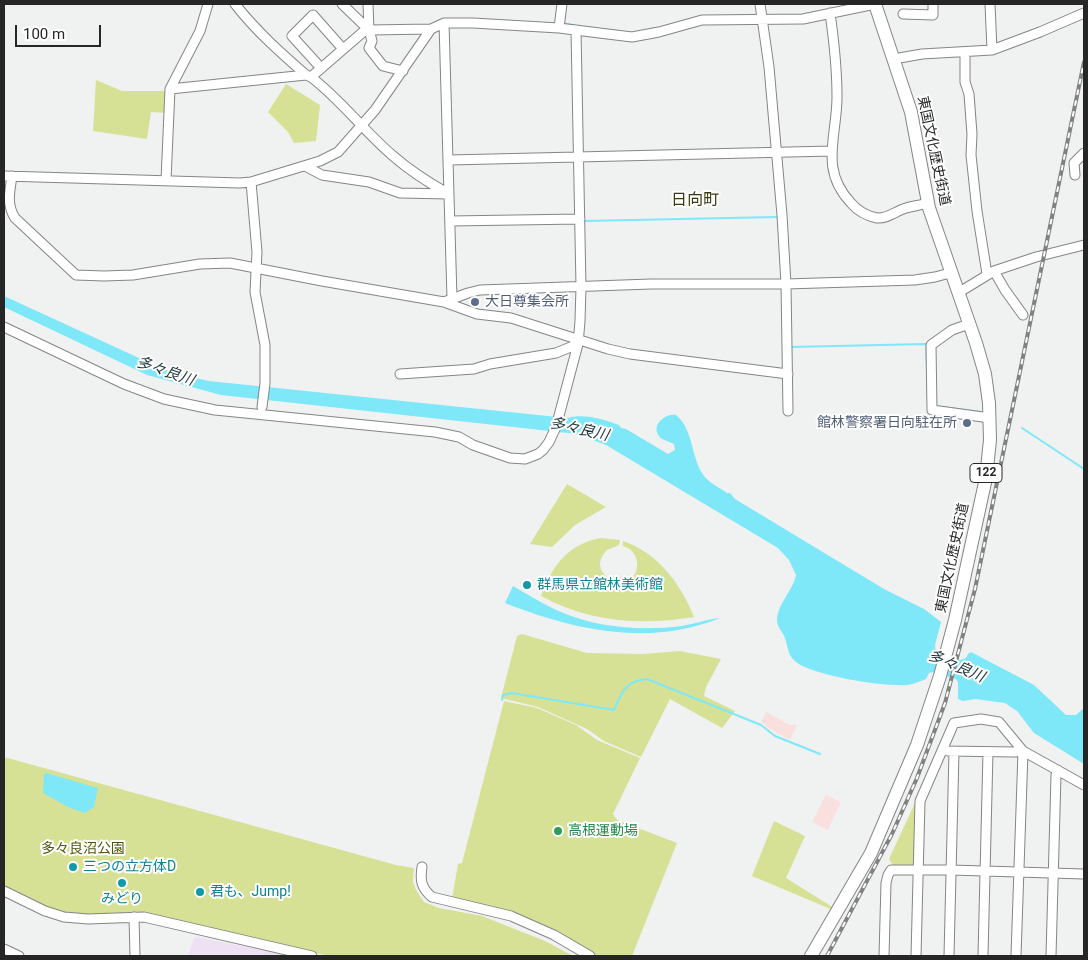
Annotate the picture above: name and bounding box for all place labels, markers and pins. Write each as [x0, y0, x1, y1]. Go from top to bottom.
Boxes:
place label: 大日尊集会所 [485, 294, 569, 310]
marker: 大日尊集会所 [469, 296, 481, 308]
place label: 館林警察署日向駐在所 [817, 415, 957, 431]
marker: 館林警察署日向駐在所 [961, 417, 973, 429]
place label: 群馬県立館林美術館 [537, 577, 663, 593]
marker: 群馬県立館林美術館 [521, 579, 533, 591]
place label: 高根運動場 [568, 823, 638, 839]
marker: 高根運動場 [552, 825, 564, 837]
place label: 三つの立方体D [83, 859, 176, 875]
marker: 三つの立方体D [67, 861, 79, 873]
marker: みどり [116, 877, 128, 889]
place label: 君も、Jump! [210, 884, 291, 900]
marker: 君も、Jump! [194, 886, 206, 898]
place label: みどり [101, 891, 143, 907]

